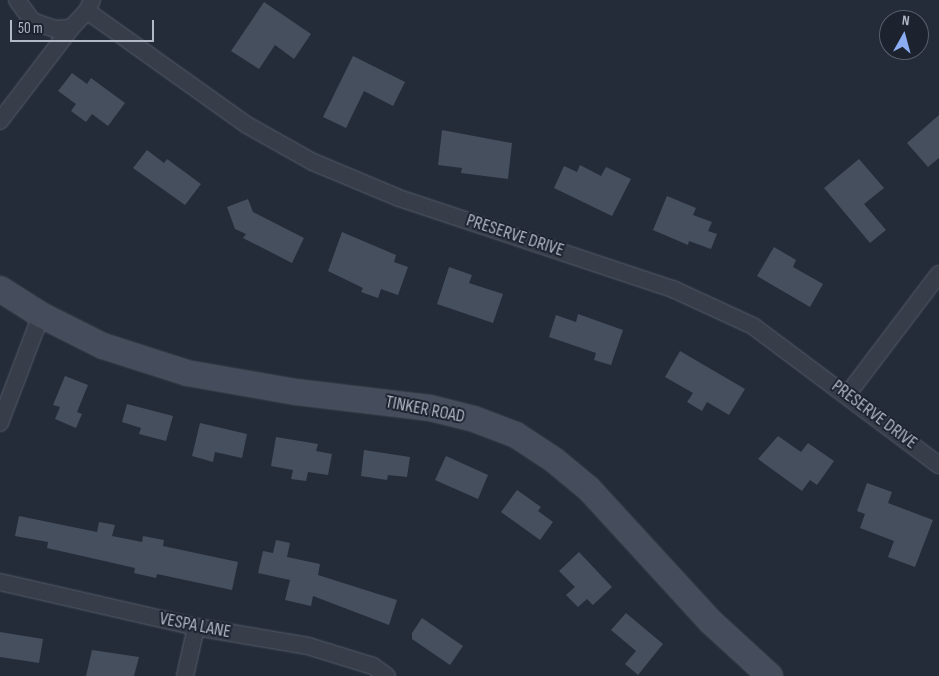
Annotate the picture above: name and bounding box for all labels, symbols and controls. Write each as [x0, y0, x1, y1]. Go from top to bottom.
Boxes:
scale bar [12, 10, 156, 42]
north arrow [879, 10, 929, 60]
text: N [901, 12, 911, 29]
text: 50 m [18, 19, 43, 38]
street label: PRESERVE DRIVE [463, 210, 567, 262]
street label: PRESERVE DRIVE [827, 376, 921, 454]
street label: TINKER ROAD [384, 392, 466, 428]
street label: VESPA LANE [158, 609, 232, 643]

